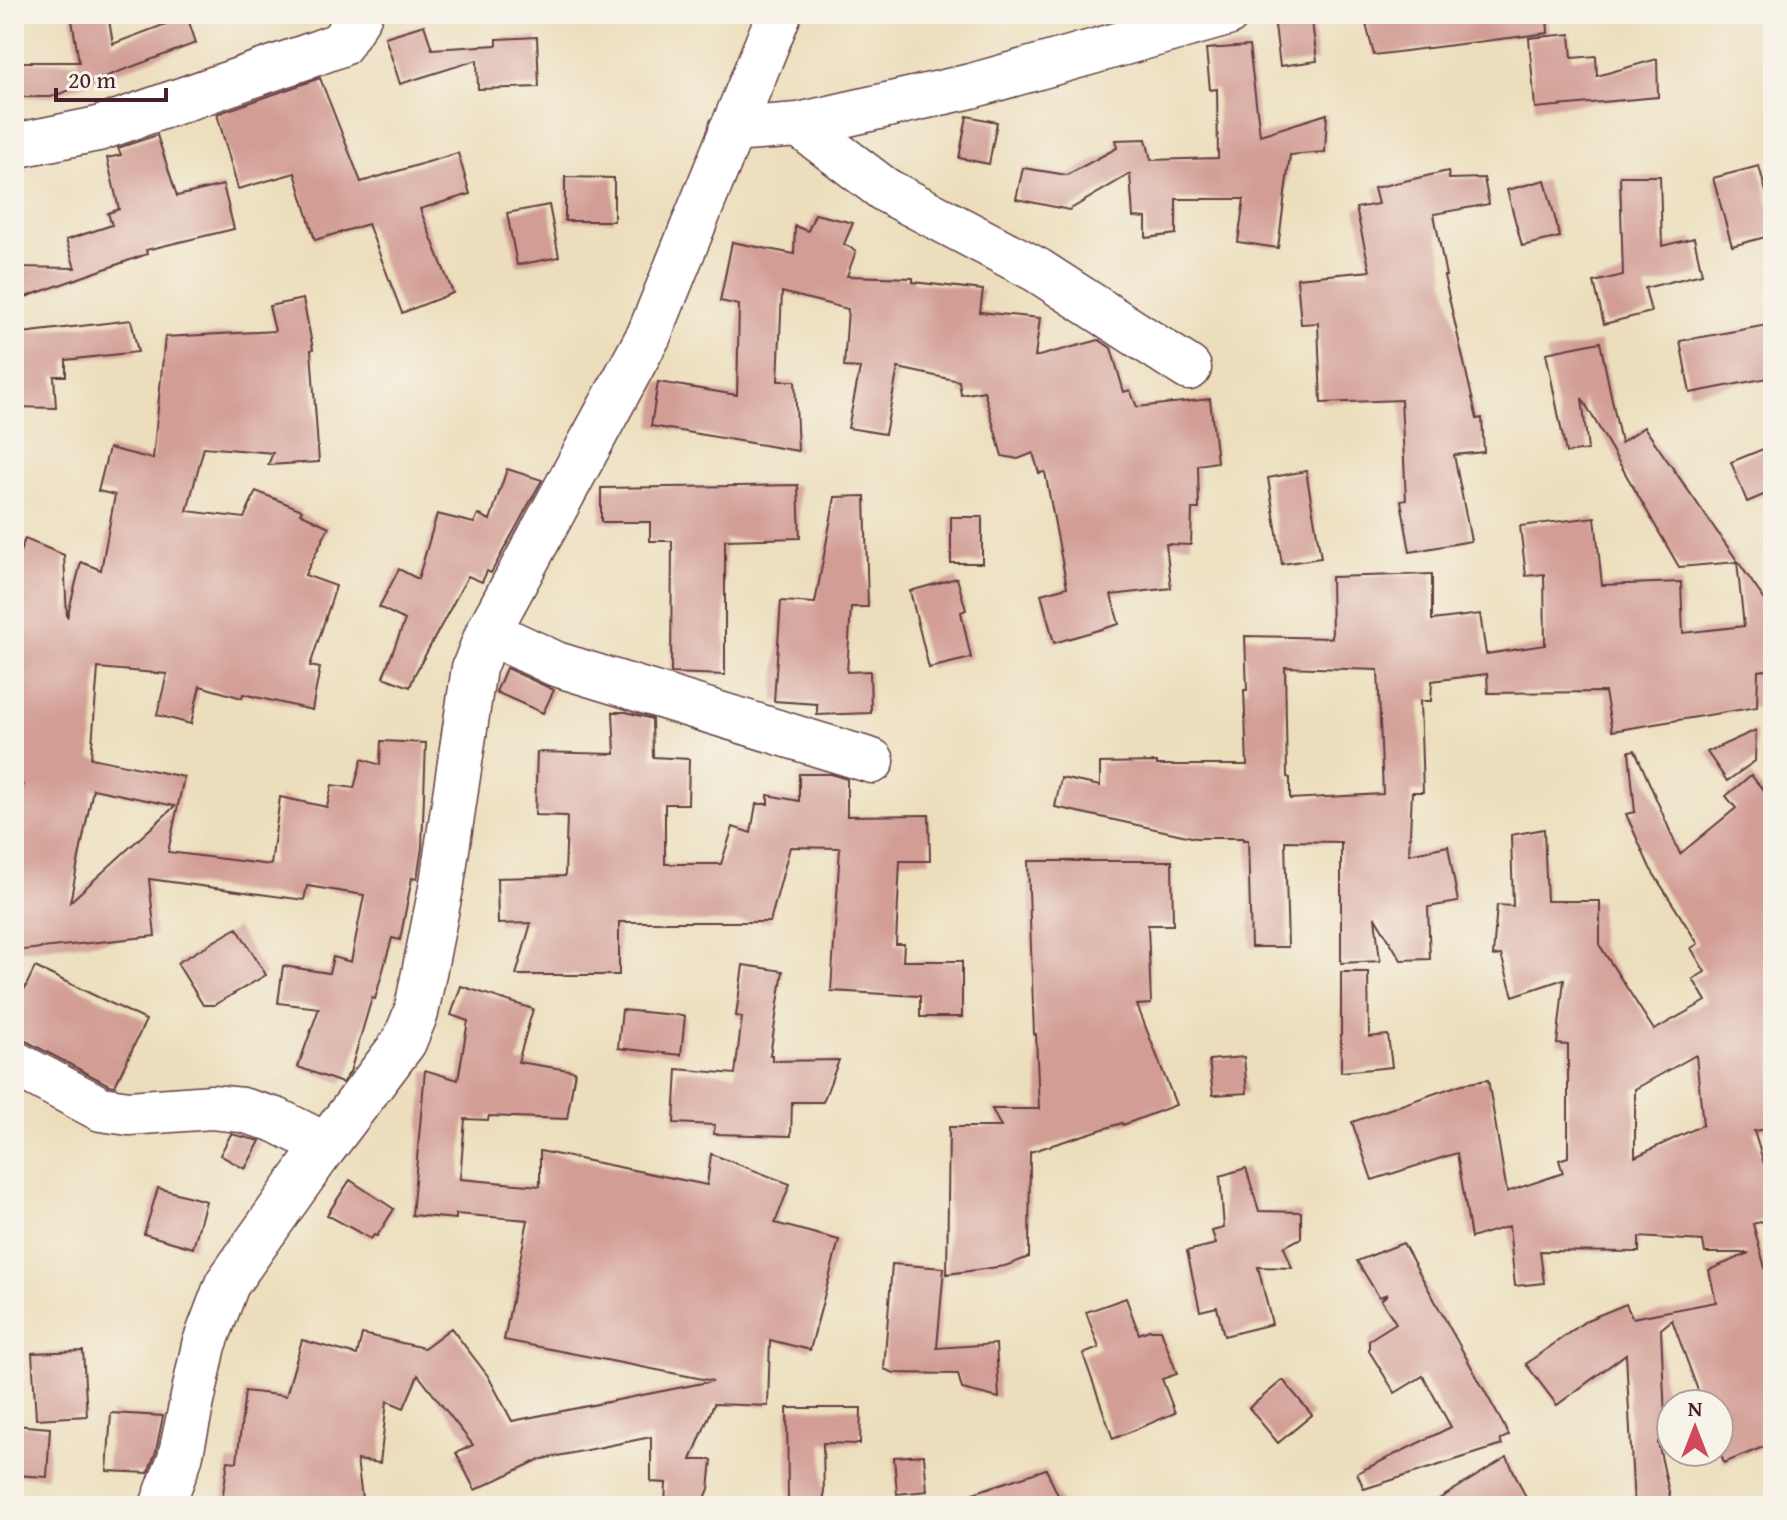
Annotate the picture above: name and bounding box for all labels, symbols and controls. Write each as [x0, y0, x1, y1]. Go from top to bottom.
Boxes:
scale bar [56, 52, 166, 102]
text: 20 m [68, 62, 116, 97]
north arrow [1655, 1388, 1735, 1468]
text: N [1688, 1392, 1703, 1424]

